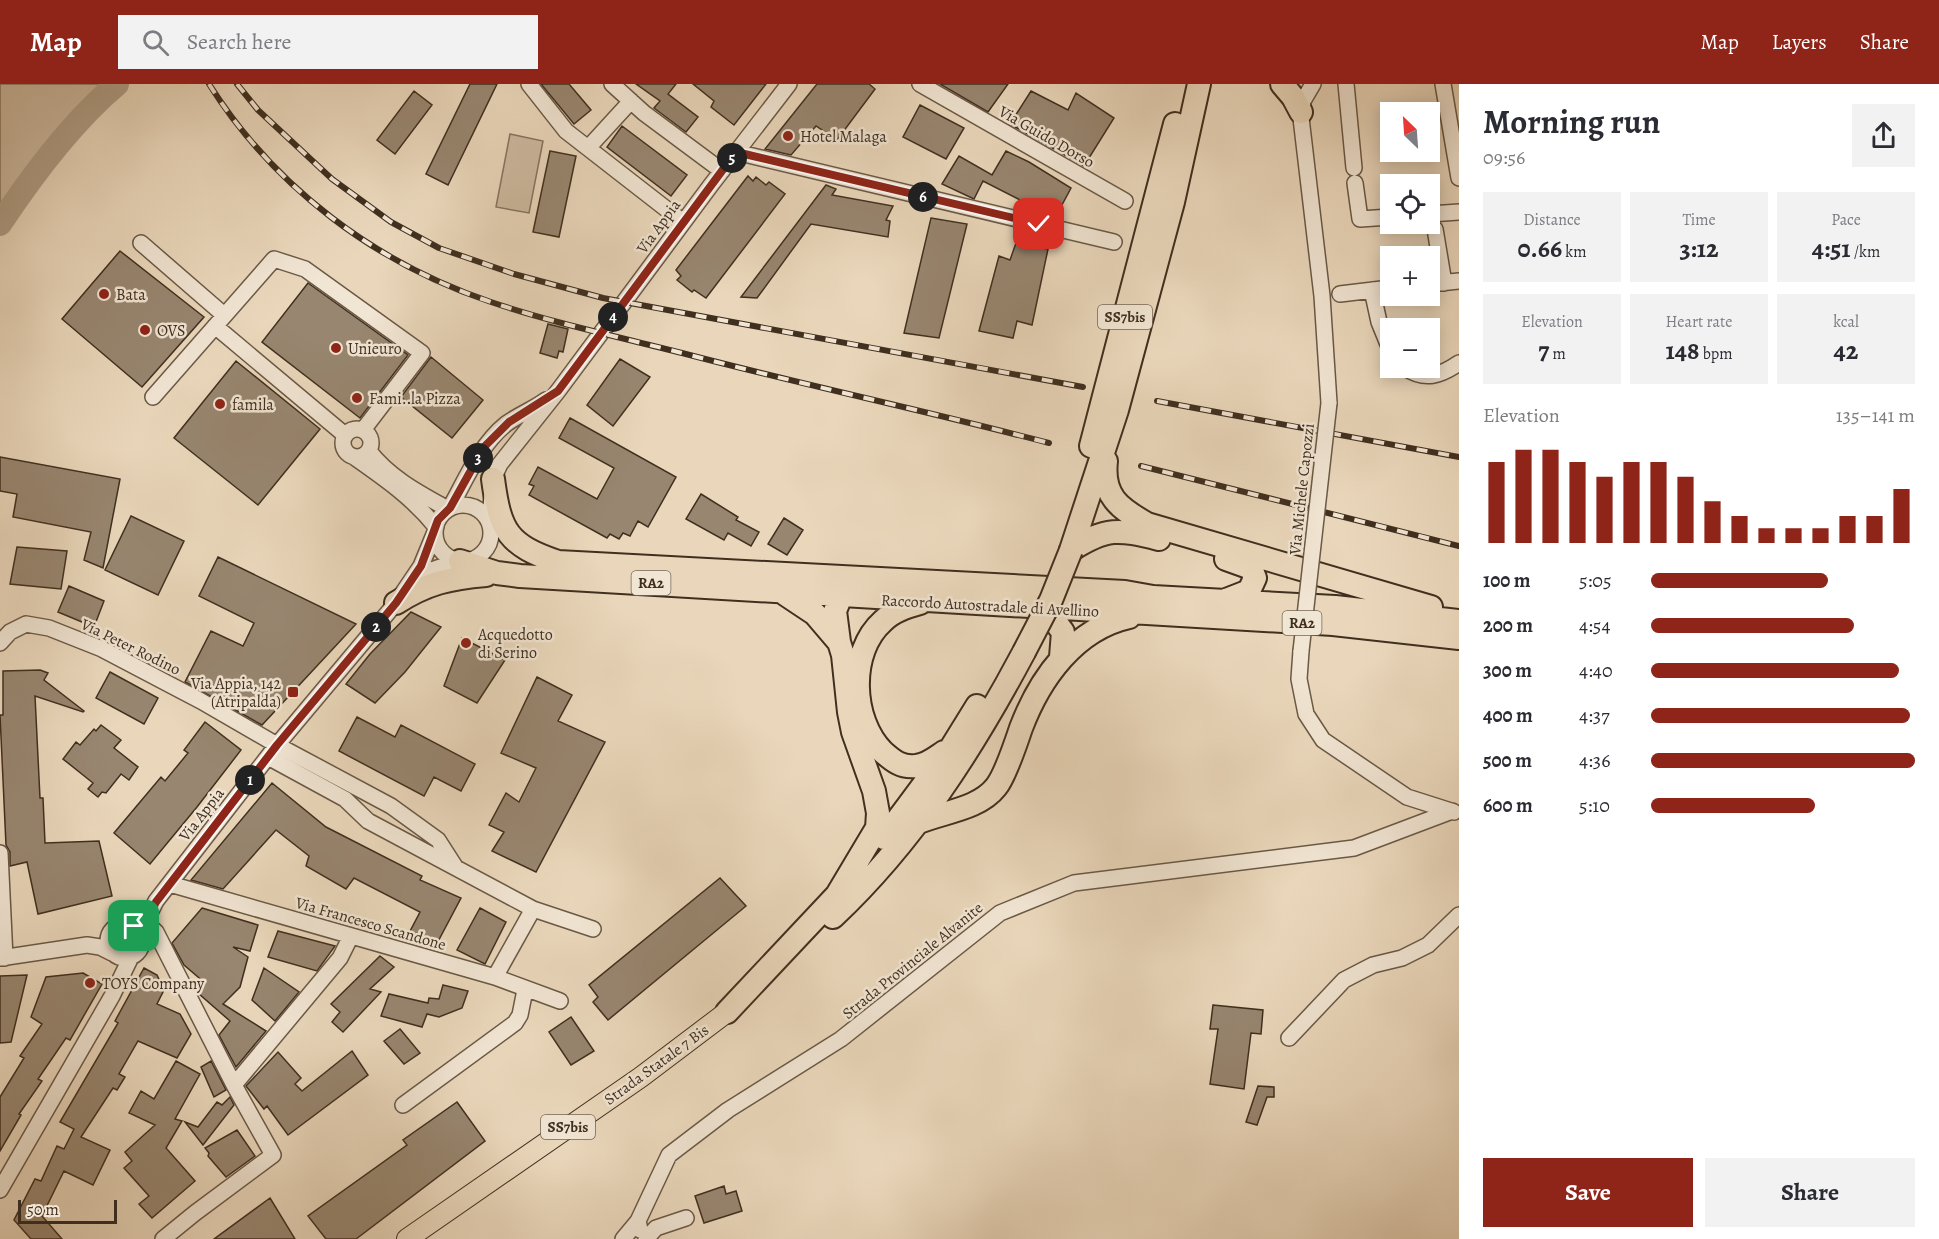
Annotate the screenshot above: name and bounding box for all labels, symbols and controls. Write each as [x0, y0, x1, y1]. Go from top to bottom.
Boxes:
search box [118, 15, 538, 69]
text: Map [30, 23, 82, 61]
icon: search [139, 26, 172, 59]
text: Search here [187, 27, 291, 57]
text: Map [1700, 28, 1739, 56]
text: Layers [1772, 28, 1827, 56]
text: Share [1860, 28, 1909, 56]
text: Morning run [1483, 99, 1660, 144]
street label: Via Guido Dorso [994, 100, 1098, 173]
north arrow [1380, 102, 1440, 162]
map controls [1380, 102, 1440, 378]
button: share [1852, 104, 1915, 167]
place label: Hotel Malaga [800, 126, 887, 148]
marker: Hotel Malaga [781, 129, 795, 143]
pin: 5 [717, 143, 747, 173]
text: 09:56 [1483, 144, 1525, 171]
text: 5 [729, 147, 735, 169]
button: locate [1380, 174, 1440, 234]
pin: 6 [908, 182, 938, 212]
text: 6 [919, 186, 927, 208]
street label: Via Appia [631, 195, 686, 259]
pin [1013, 198, 1064, 249]
icon: check [1022, 207, 1055, 240]
text: Distance [1523, 209, 1581, 231]
text: Time [1682, 209, 1716, 231]
text: Pace [1831, 209, 1861, 231]
text: 0.66 [1518, 231, 1562, 266]
text: 3:12 [1679, 231, 1719, 266]
text: 4:51 [1812, 231, 1851, 266]
text: km [1562, 241, 1586, 263]
text: /km [1851, 241, 1880, 263]
button: + [1380, 246, 1440, 306]
place label: Bata [116, 284, 146, 306]
marker: Bata [97, 287, 111, 301]
pin: 4 [598, 302, 628, 332]
road number: SS7bis [1098, 305, 1152, 329]
text: 4 [609, 306, 617, 328]
text: Elevation [1521, 311, 1583, 333]
text: Heart rate [1666, 311, 1732, 333]
text: kcal [1833, 311, 1859, 333]
button: − [1380, 318, 1440, 378]
place label: OVS [157, 320, 186, 342]
marker: OVS [138, 323, 152, 337]
text: 7 [1538, 333, 1549, 368]
text: 148 [1665, 333, 1699, 368]
text: 42 [1834, 333, 1858, 368]
place label: Unieuro [348, 338, 402, 360]
marker: Unieuro [329, 341, 343, 355]
text: m [1549, 343, 1566, 365]
text: bpm [1699, 343, 1733, 365]
place label: Fami..la Pizza [369, 388, 461, 410]
marker: Fami..la Pizza [350, 391, 364, 405]
place label: famila [232, 394, 274, 416]
marker: famila [213, 397, 227, 411]
text: Elevation [1483, 402, 1560, 429]
text: 135–141 m [1836, 402, 1915, 429]
street label: Via Michele Capozzi [1284, 422, 1320, 557]
pin: 3 [463, 443, 493, 473]
text: 3 [475, 447, 481, 469]
text: 100 m [1483, 567, 1531, 594]
text: 5:05 [1579, 567, 1612, 594]
road number: RA2 [632, 571, 670, 595]
street label: Raccordo Autostradale di Avellino [880, 589, 1100, 623]
road number: RA2 [1282, 611, 1322, 635]
pin: 2 [361, 612, 391, 642]
text: 200 m [1483, 612, 1533, 639]
text: 4:54 [1579, 612, 1610, 639]
street label: Via Peter Rodino [76, 613, 184, 681]
text: 2 [372, 616, 380, 638]
place label: Acquedotto di Serino [477, 624, 553, 664]
marker: Acquedotto di Serino [459, 636, 473, 650]
text: 300 m [1483, 657, 1532, 684]
text: 4:40 [1579, 657, 1613, 684]
place label: Via Appia, 142 (Atripalda) [190, 673, 281, 713]
marker: Via Appia, 142 (Atripalda) [286, 685, 300, 699]
text: 400 m [1483, 702, 1533, 729]
text: 4:37 [1579, 702, 1610, 729]
text: 500 m [1483, 747, 1532, 774]
text: 4:36 [1579, 747, 1610, 774]
pin: 1 [235, 765, 265, 795]
text: 1 [247, 769, 253, 791]
street label: Via Appia [173, 783, 230, 847]
text: 600 m [1483, 792, 1533, 819]
text: 5:10 [1579, 792, 1610, 819]
street label: Via Francesco Scandone [292, 892, 449, 956]
street label: Strada Provinciale Alvanite [838, 897, 988, 1024]
pin [108, 900, 159, 951]
icon: arrive [117, 909, 150, 942]
place label: TOYS Company [102, 973, 205, 995]
marker: TOYS Company [83, 976, 97, 990]
street label: Strada Statale 7 Bis [600, 1019, 714, 1110]
road number: SS7bis [541, 1115, 595, 1139]
button: Save [1483, 1158, 1693, 1227]
button: Share [1705, 1158, 1915, 1227]
scale bar [18, 1197, 117, 1224]
text: 50 m [27, 1199, 59, 1221]

